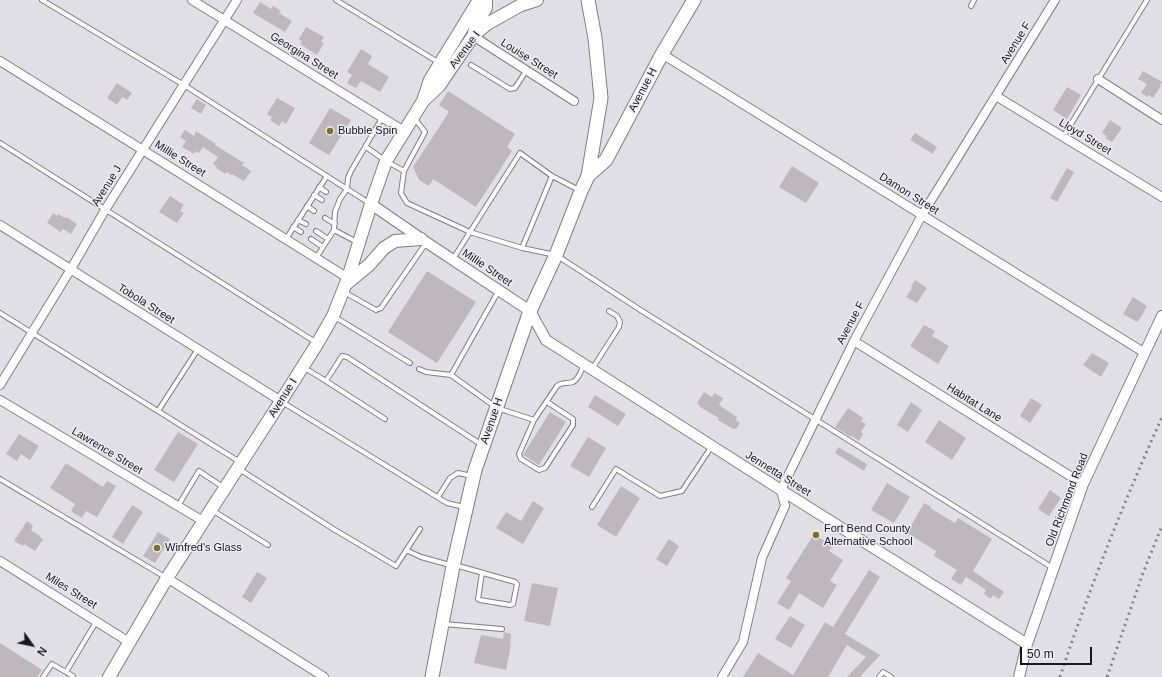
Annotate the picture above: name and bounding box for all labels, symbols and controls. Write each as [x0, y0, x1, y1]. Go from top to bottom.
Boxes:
street label: Avenue F [998, 20, 1034, 66]
street label: Avenue I [447, 29, 483, 71]
street label: Georgina Street [268, 30, 340, 82]
street label: Louise Street [498, 36, 560, 82]
street label: Avenue H [626, 66, 660, 114]
street label: Lloyd Street [1056, 116, 1114, 158]
place label: Bubble Spin [338, 124, 397, 138]
marker: Bubble Spin [325, 126, 335, 136]
street label: Millie Street [152, 138, 208, 180]
street label: Avenue J [89, 163, 125, 209]
street label: Damon Street [877, 170, 941, 218]
street label: Millie Street [459, 246, 515, 290]
street label: Tobola Street [115, 281, 177, 327]
street label: Avenue F [834, 299, 868, 347]
street label: Avenue I [266, 376, 300, 420]
street label: Habitat Lane [944, 381, 1004, 425]
street label: Avenue H [478, 396, 506, 446]
street label: Lawrence Street [69, 425, 145, 477]
street label: Jennetta Street [743, 449, 813, 499]
street label: Old Richmond Road [1043, 451, 1091, 549]
place label: Fort Bend County Alternative School [824, 522, 913, 548]
marker: Fort Bend County Alternative School [811, 530, 821, 540]
place label: Winfred's Glass [165, 541, 242, 555]
marker: Winfred's Glass [152, 543, 162, 553]
street label: Miles Street [43, 570, 99, 612]
north arrow [12, 625, 52, 665]
scale bar [1022, 639, 1094, 665]
text: N [35, 645, 49, 658]
text: 50 m [1027, 647, 1054, 661]

